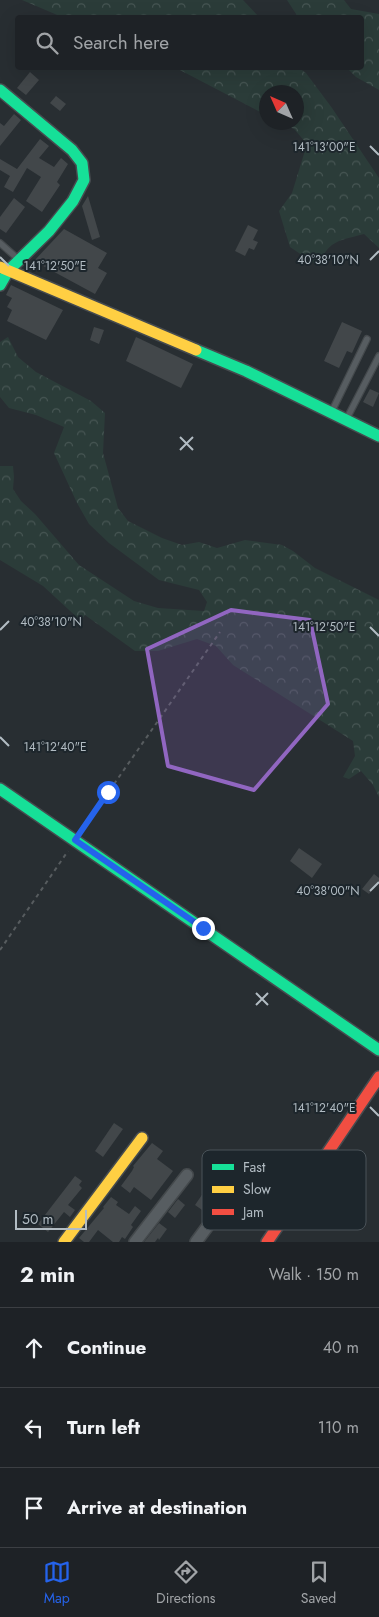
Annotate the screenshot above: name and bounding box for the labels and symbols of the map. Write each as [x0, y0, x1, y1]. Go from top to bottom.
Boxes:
north arrow [259, 85, 304, 130]
text: 141°13'00"E [292, 138, 356, 156]
text: 40°38'10"N [297, 251, 359, 269]
text: 141°12'50"E [24, 257, 86, 275]
text: 40°38'10"N [20, 613, 82, 631]
text: 141°12'50"E [293, 618, 355, 636]
text: 141°12'40"E [23, 738, 87, 756]
route start [97, 781, 120, 804]
text: 40°38'00"N [296, 882, 360, 900]
route end [192, 917, 215, 940]
text: 141°12'40"E [292, 1099, 356, 1117]
legend [202, 1150, 366, 1230]
text: Fast [243, 1157, 266, 1177]
text: Slow [243, 1179, 271, 1199]
text: Jam [241, 1202, 264, 1222]
scale bar [15, 1207, 88, 1230]

